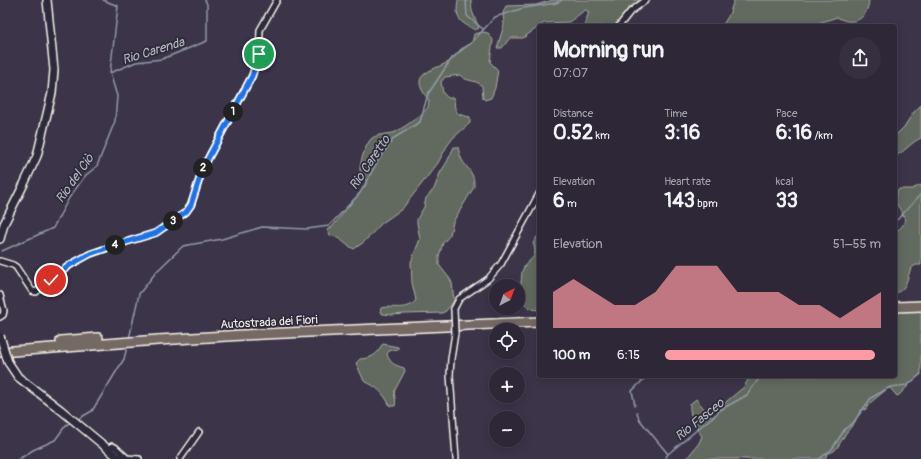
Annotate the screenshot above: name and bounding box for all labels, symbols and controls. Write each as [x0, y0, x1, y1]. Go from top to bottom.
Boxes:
water label: Rio Carenda [120, 34, 187, 68]
text: Morning run [553, 36, 664, 64]
pin [242, 37, 276, 71]
button: share [839, 37, 881, 79]
icon: arrive [248, 43, 270, 65]
text: 07:07 [553, 65, 588, 81]
pin: 1 [223, 102, 243, 122]
text: 1 [231, 105, 235, 118]
text: Distance [553, 107, 593, 120]
text: Time [664, 107, 687, 120]
text: Pace [776, 107, 797, 120]
text: 0.52 [553, 120, 593, 145]
text: 3:16 [664, 120, 700, 145]
text: 6:16 [776, 120, 812, 145]
text: km [593, 129, 610, 142]
text: /km [812, 129, 833, 142]
water label: Rio Caretto [346, 132, 394, 193]
water label: Rio del Ciò [52, 150, 98, 206]
pin: 2 [193, 158, 213, 178]
text: 2 [200, 161, 206, 174]
text: Elevation [553, 175, 595, 188]
text: Heart rate [664, 175, 711, 188]
text: kcal [776, 175, 794, 188]
text: 6 [553, 188, 565, 213]
text: 143 [664, 188, 695, 213]
text: 33 [776, 188, 798, 213]
text: m [565, 197, 577, 210]
text: bpm [695, 197, 718, 210]
pin: 3 [163, 211, 183, 231]
text: 3 [170, 214, 176, 227]
pin: 4 [105, 235, 125, 255]
text: Elevation [553, 236, 603, 252]
text: 51–55 m [833, 236, 881, 252]
text: 4 [112, 238, 118, 251]
pin [34, 263, 68, 297]
icon: check [40, 269, 62, 291]
north arrow [489, 279, 525, 315]
map controls [489, 279, 525, 447]
street label: Autostrada dei Fiori [220, 312, 318, 333]
button: locate [489, 323, 525, 359]
text: 100 m [553, 347, 590, 363]
text: 6:15 [617, 347, 640, 363]
button: + [489, 367, 525, 403]
water label: Rio Fasceo [672, 395, 728, 444]
button: − [489, 411, 525, 447]

